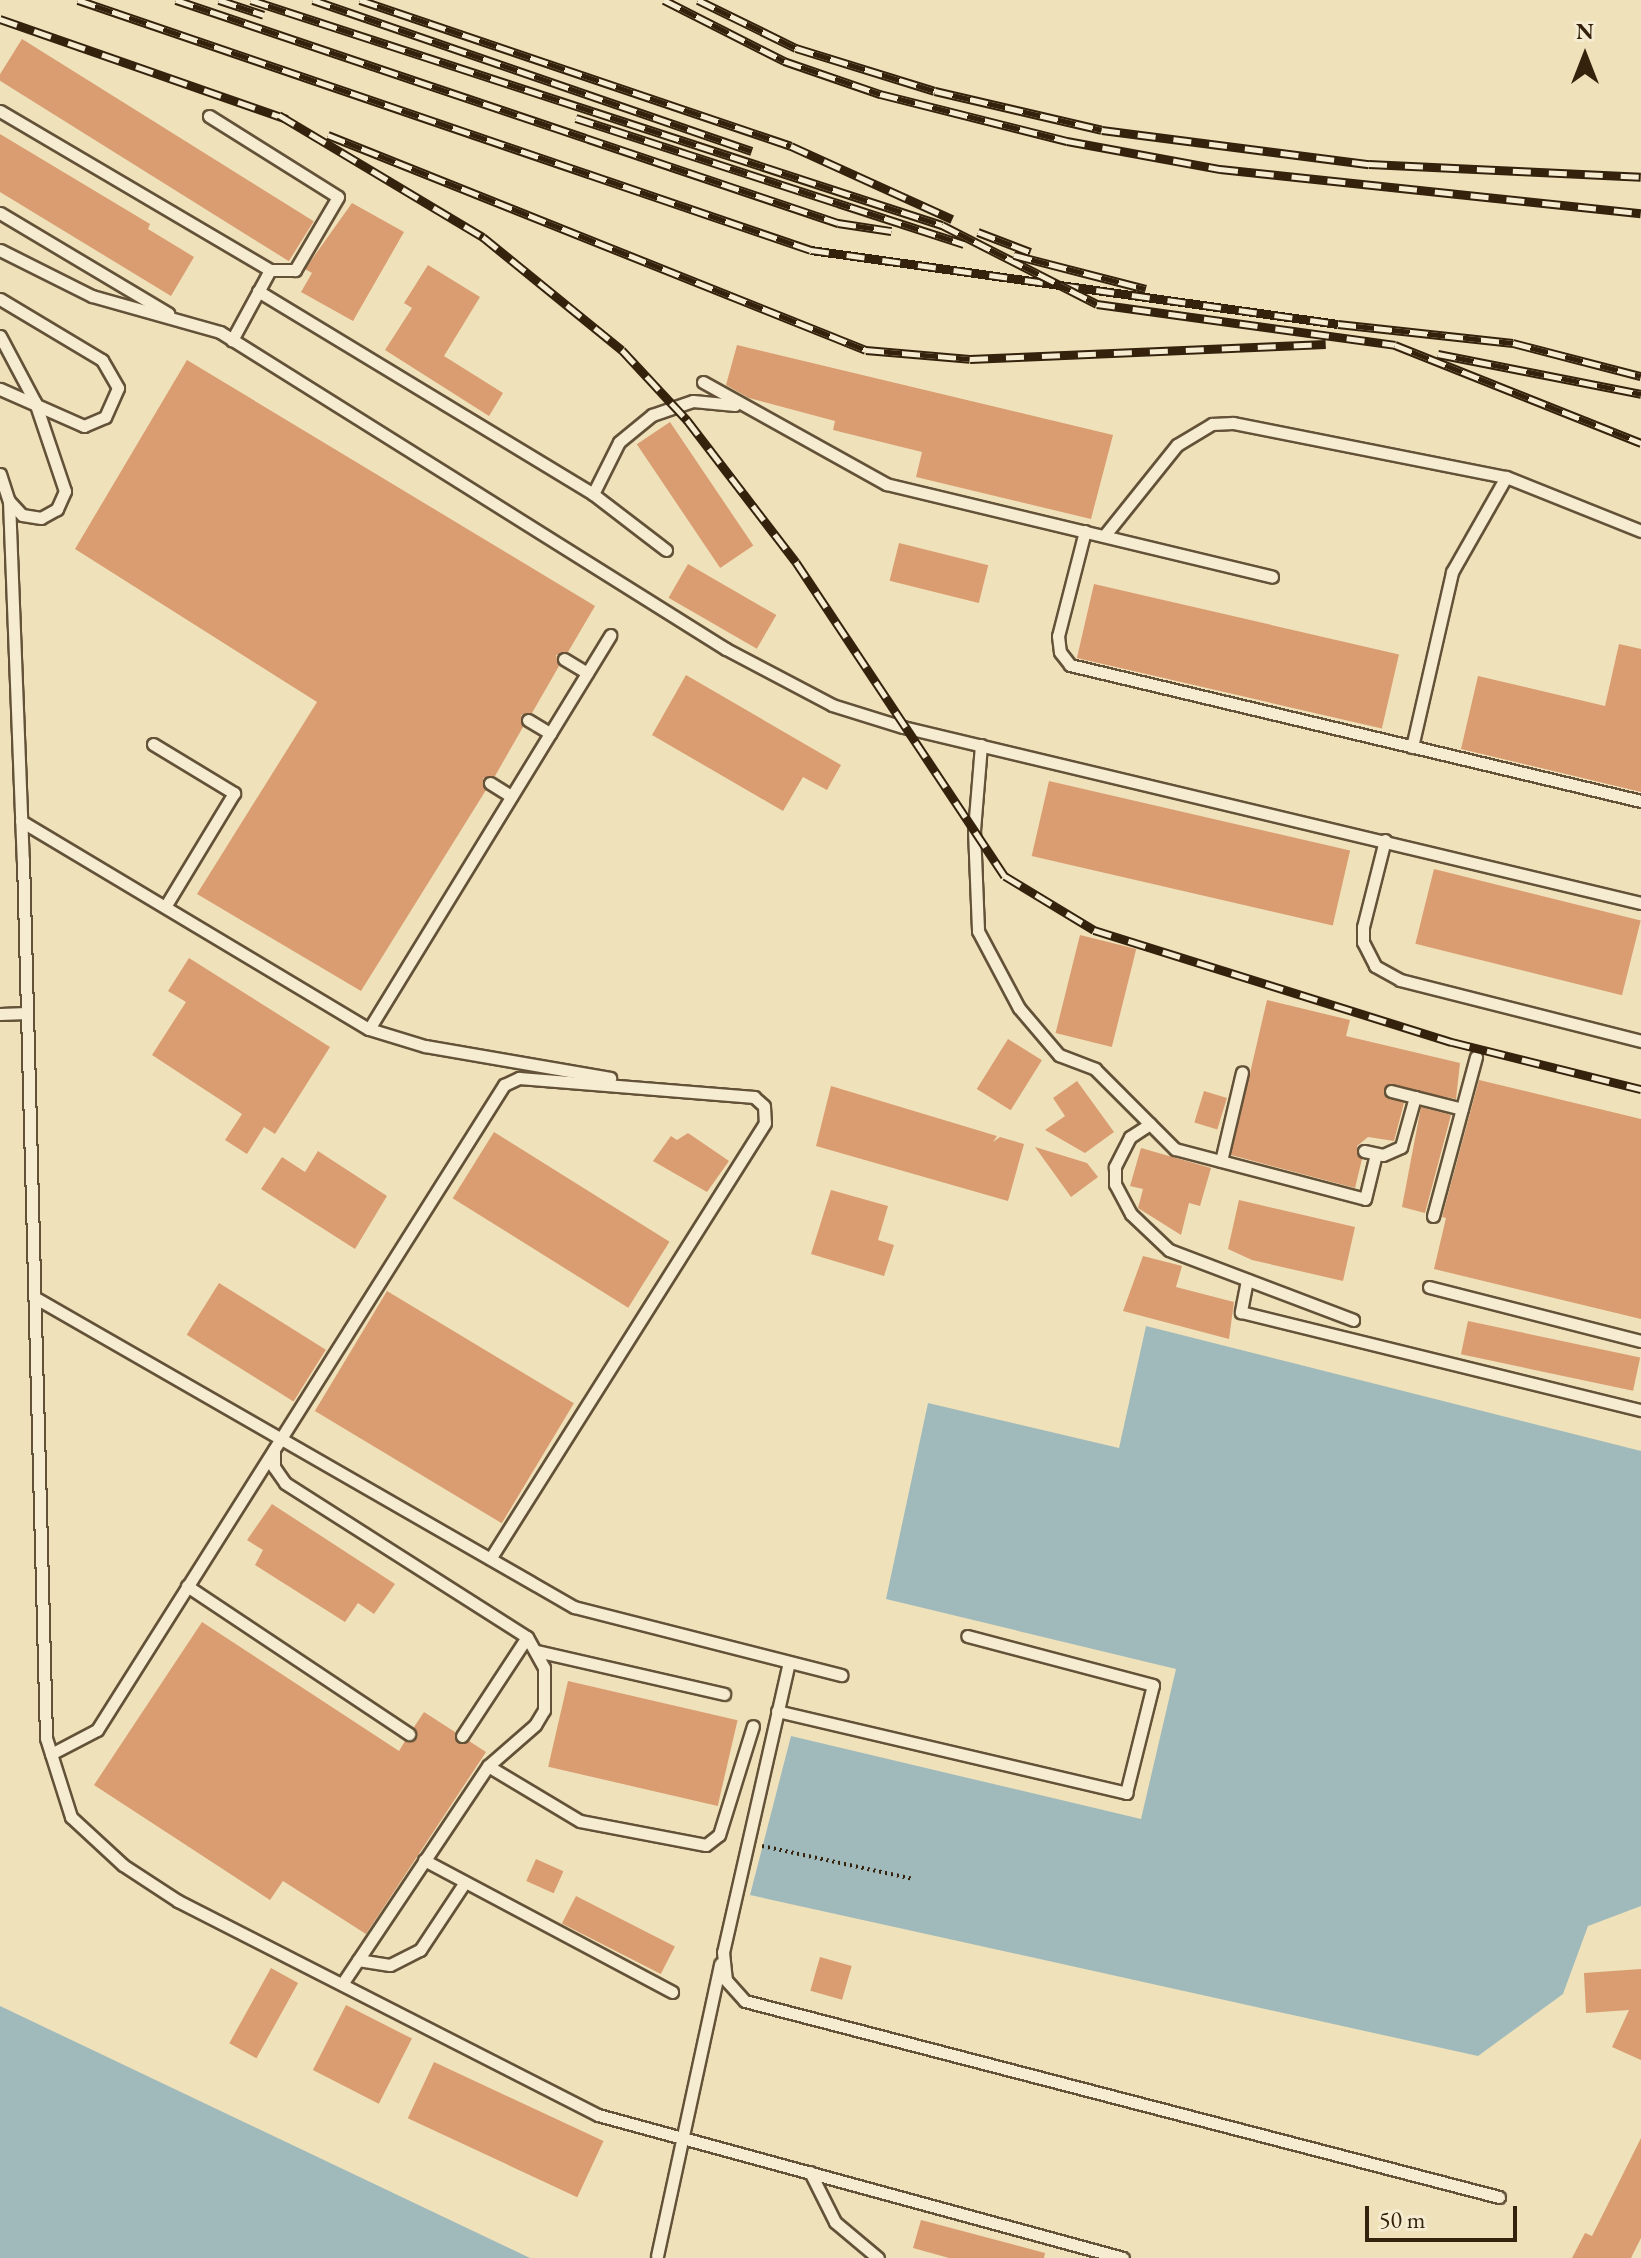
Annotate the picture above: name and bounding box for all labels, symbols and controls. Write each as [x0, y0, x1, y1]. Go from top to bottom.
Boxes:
north arrow [1545, 16, 1625, 96]
text: N [1576, 17, 1594, 46]
scale bar [1369, 2190, 1521, 2240]
text: 50 m [1379, 2204, 1426, 2235]

